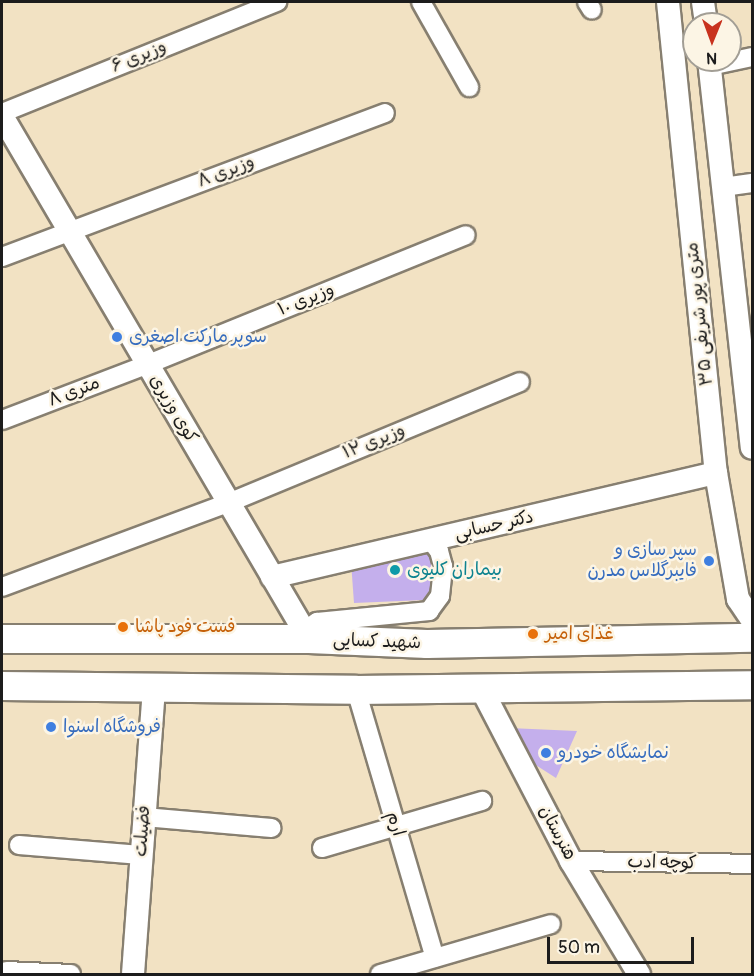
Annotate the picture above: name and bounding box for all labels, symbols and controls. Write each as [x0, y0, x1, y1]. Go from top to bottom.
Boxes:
north arrow [682, 12, 742, 72]
street label: وزیری ۶ [108, 36, 170, 78]
text: N [706, 48, 717, 68]
street label: وزیری ۸ [195, 151, 257, 193]
street label: ۳۵ متری پور شریفی [682, 241, 718, 387]
street label: وزیری ۱۰ [275, 279, 337, 321]
place label: سوپر مارکت اصغری [129, 326, 267, 348]
marker: سوپر مارکت اصغری [110, 330, 124, 344]
street label: کوی وزیری [144, 371, 202, 447]
street label: متری ۸ [45, 372, 103, 412]
street label: وزيری ۱۲ [340, 420, 408, 464]
street label: دکتر حسابی [452, 506, 536, 546]
place label: سپر سازی و فایبرگلاس مدرن [588, 540, 697, 582]
marker: سپر سازی و فایبرگلاس مدرن [702, 554, 716, 568]
place label: بیماران کلیوی [407, 559, 502, 581]
marker: بیماران کلیوی [388, 563, 402, 577]
place label: فست فود پاشا [135, 616, 236, 638]
marker: فست فود پاشا [116, 620, 130, 634]
place label: غذای امیر [545, 623, 614, 645]
marker: غذای امیر [526, 627, 540, 641]
street label: شهید کسایی [333, 630, 421, 654]
place label: فروشگاه اسنوا [63, 716, 161, 738]
marker: فروشگاه اسنوا [44, 720, 58, 734]
place label: نمایشگاه خودرو [558, 742, 669, 764]
marker: نمایشگاه خودرو [539, 746, 553, 760]
street label: هنرستان [534, 802, 580, 864]
street label: فضیلت [130, 805, 156, 857]
street label: ارم [381, 809, 409, 839]
street label: کوچه ادب [627, 852, 697, 874]
scale bar [550, 925, 697, 963]
text: 50 m [558, 936, 600, 959]

